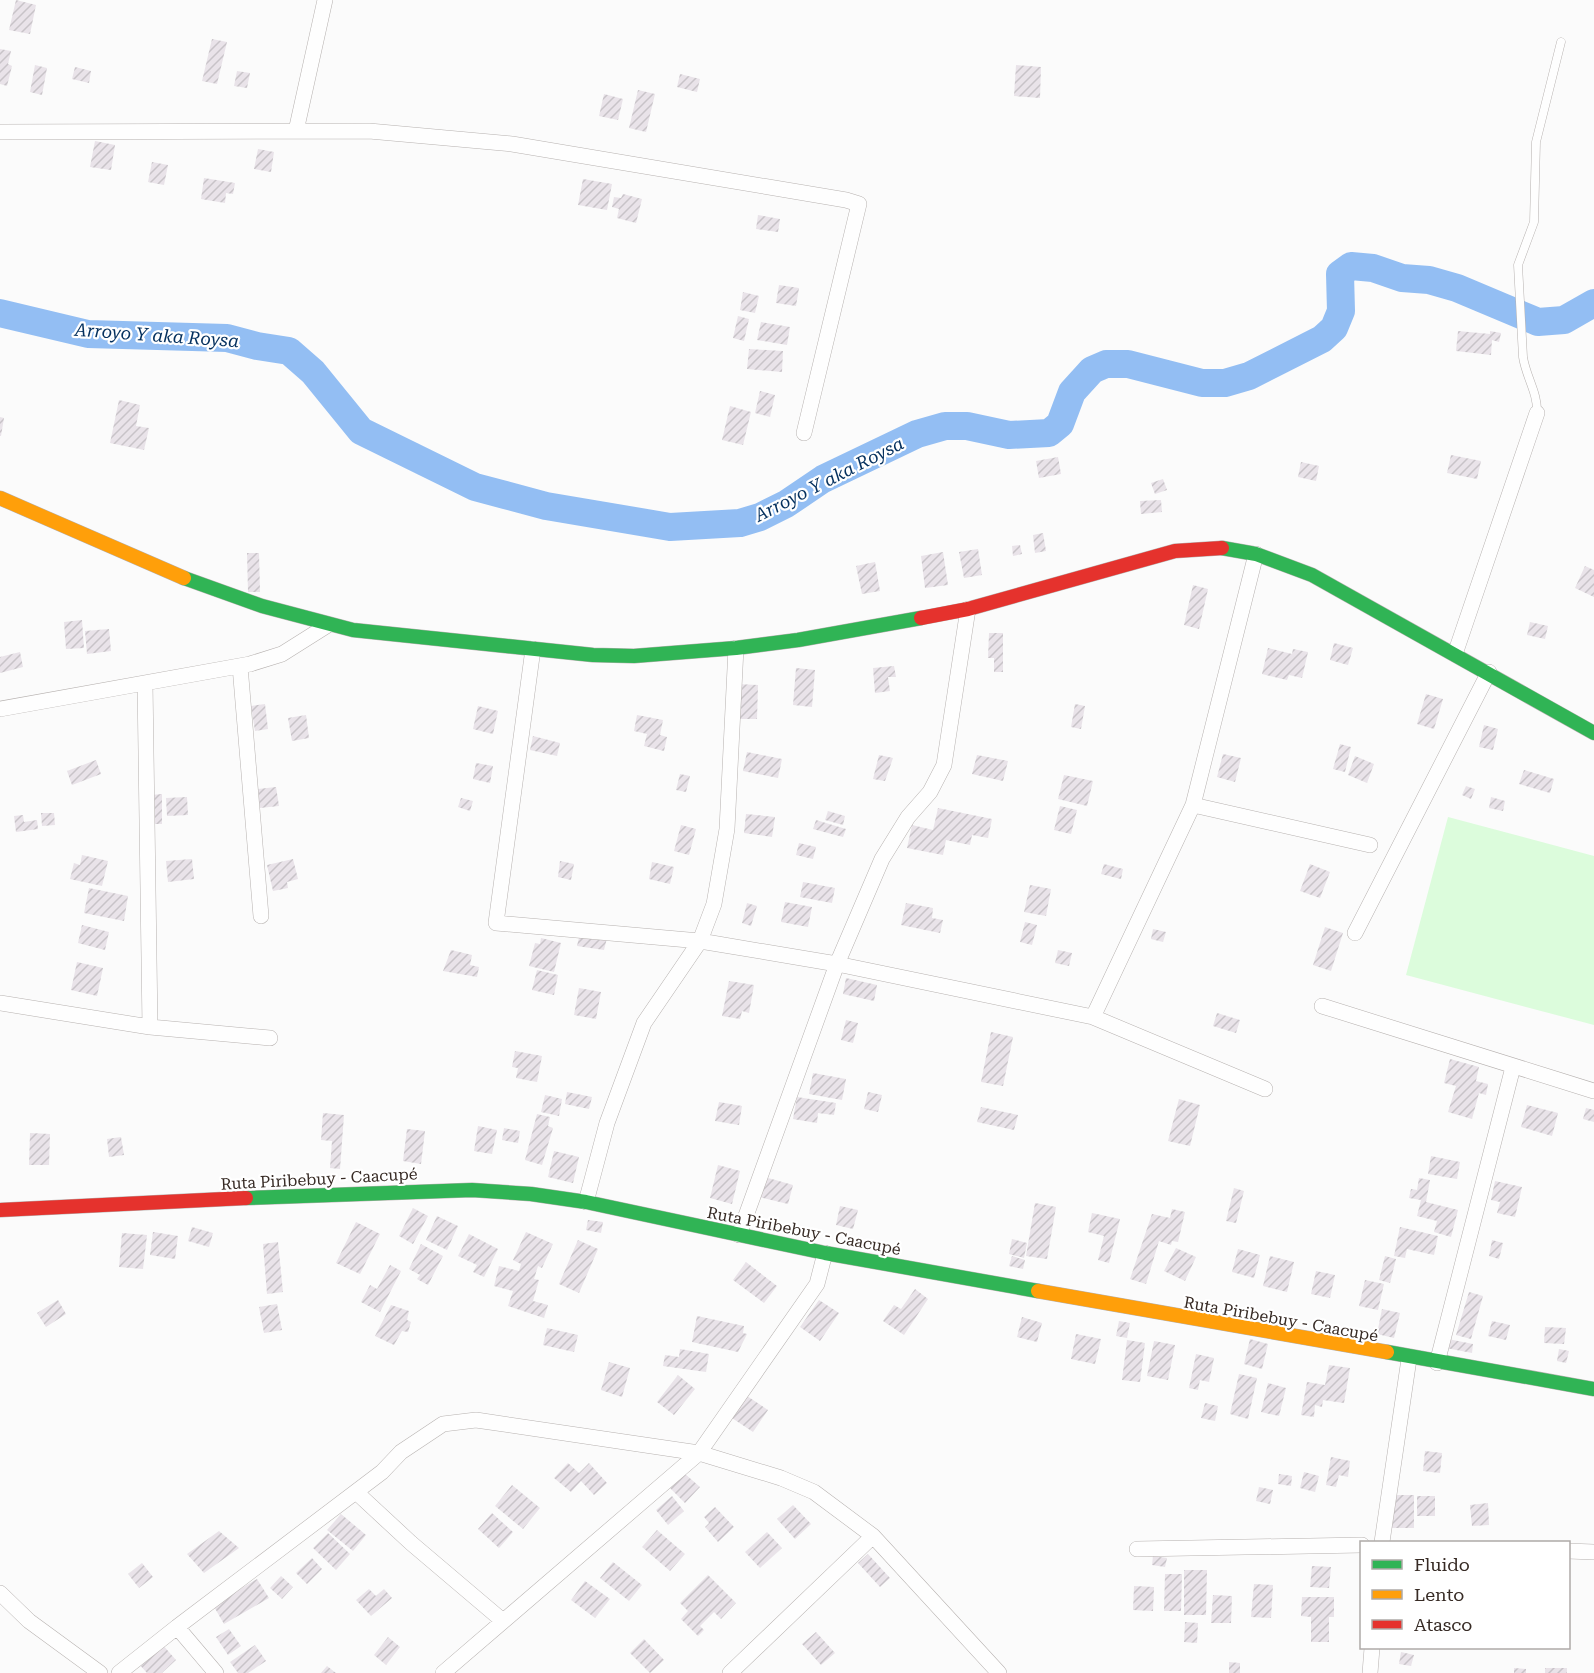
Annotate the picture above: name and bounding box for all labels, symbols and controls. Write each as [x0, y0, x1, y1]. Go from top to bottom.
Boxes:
water label: Arroyo Y aka Roysa [73, 319, 240, 351]
water label: Arroyo Y aka Roysa [750, 432, 907, 526]
street label: Ruta Piribebuy - Caacupé [220, 1164, 418, 1194]
street label: Ruta Piribebuy - Caacupé [705, 1203, 903, 1259]
street label: Ruta Piribebuy - Caacupé [1182, 1293, 1380, 1346]
legend [1360, 1541, 1570, 1649]
text: Fluido [1414, 1554, 1470, 1575]
text: Lento [1414, 1584, 1464, 1605]
text: Atasco [1414, 1614, 1472, 1635]

